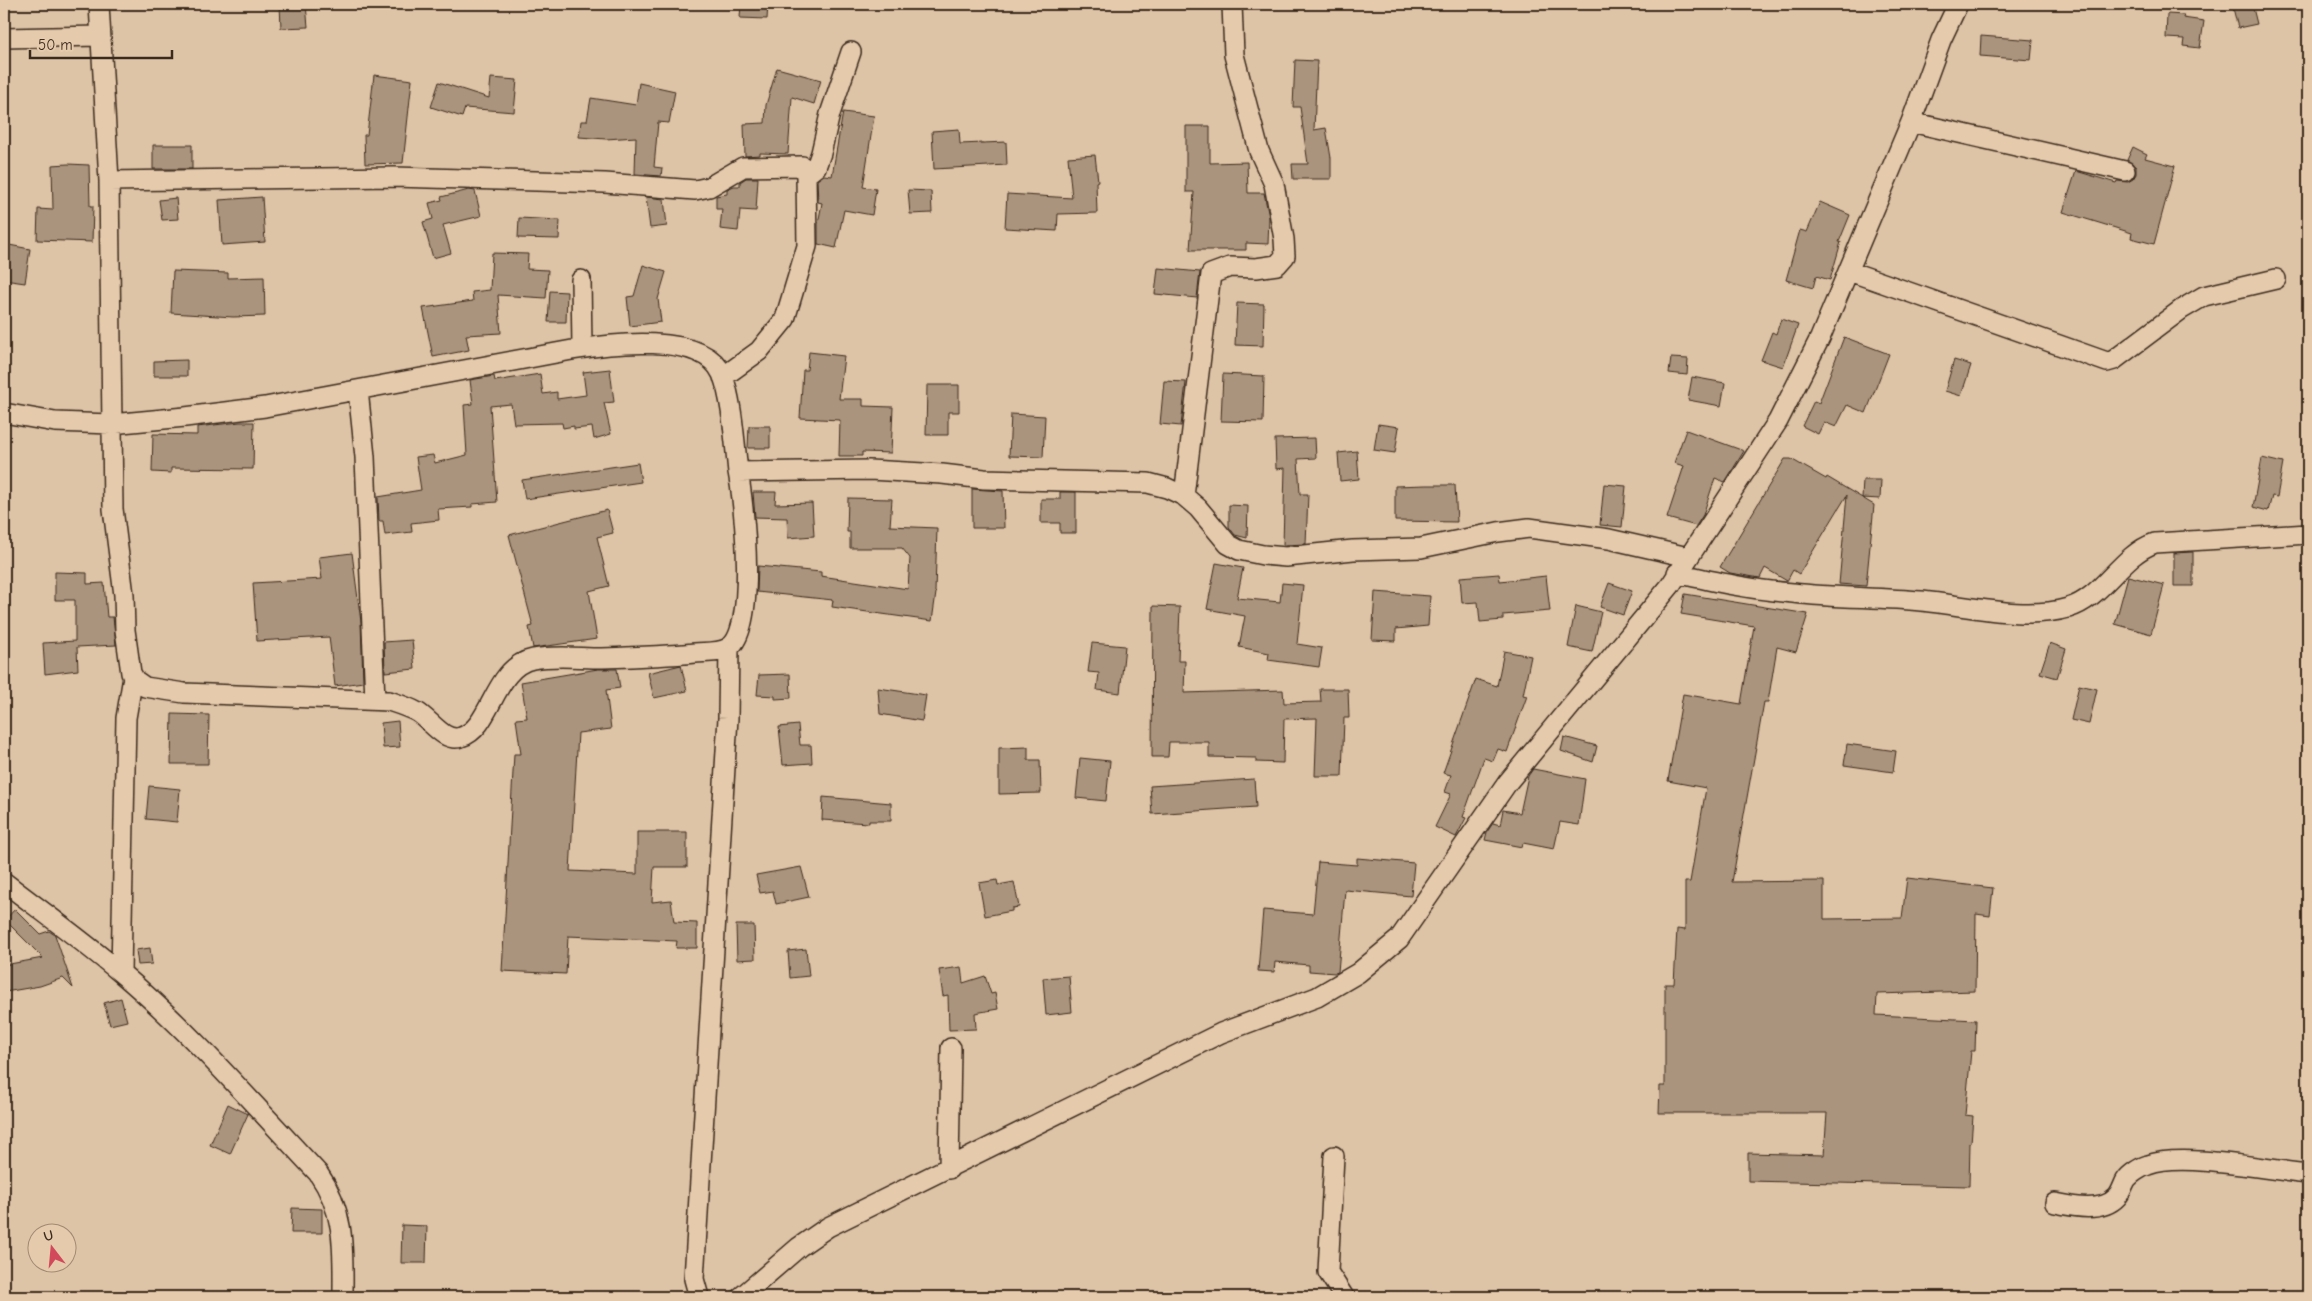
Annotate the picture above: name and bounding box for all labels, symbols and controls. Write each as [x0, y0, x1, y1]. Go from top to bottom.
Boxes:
scale bar [30, 28, 172, 60]
text: 50 m [38, 36, 73, 54]
north arrow [28, 1224, 78, 1274]
text: U [42, 1227, 55, 1245]

